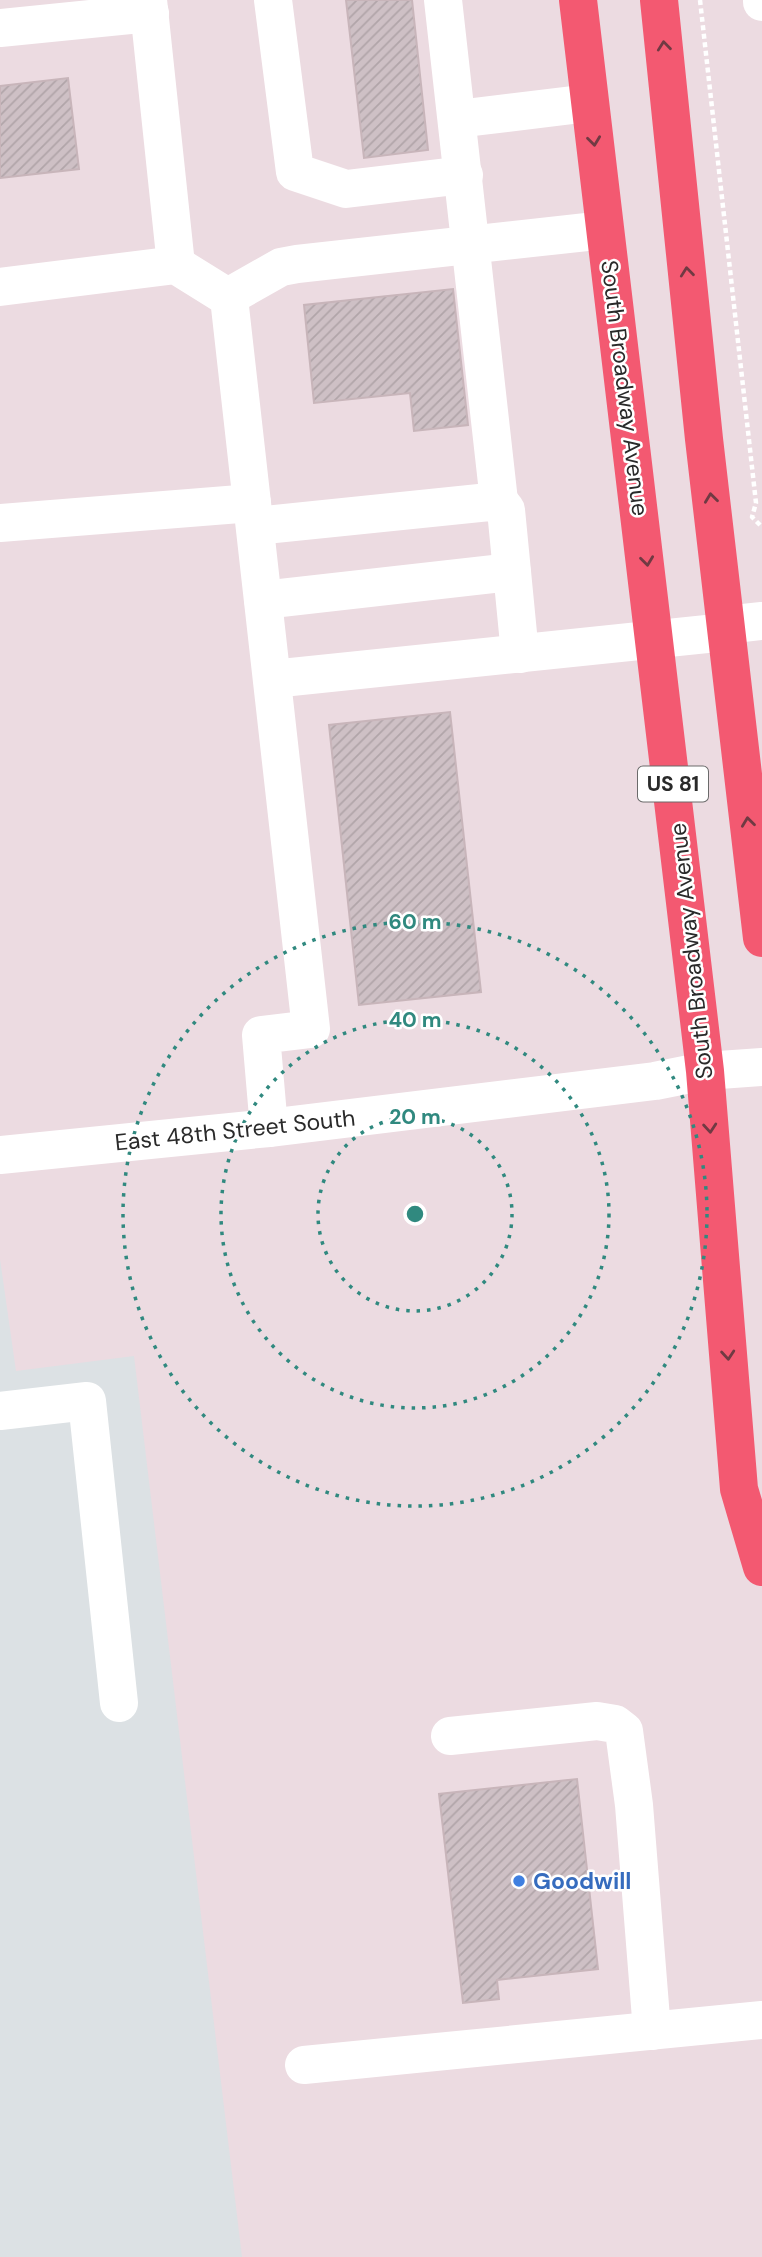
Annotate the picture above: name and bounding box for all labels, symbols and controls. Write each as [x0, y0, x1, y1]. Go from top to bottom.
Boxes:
one-way arrow [656, 40, 671, 51]
one-way arrow [586, 135, 601, 147]
street label: South Broadway Avenue [594, 258, 656, 518]
one-way arrow [680, 266, 695, 277]
one-way arrow [703, 492, 718, 504]
one-way arrow [639, 555, 654, 567]
road number: US 81 [638, 766, 708, 802]
one-way arrow [741, 816, 756, 827]
street label: South Broadway Avenue [663, 821, 719, 1081]
text: 60 m [389, 908, 441, 936]
text: 40 m [388, 1006, 442, 1034]
street label: East 48th Street South [113, 1102, 357, 1158]
text: 20 m [389, 1103, 441, 1131]
one-way arrow [702, 1123, 717, 1134]
centre of rings [403, 1202, 427, 1226]
one-way arrow [720, 1350, 735, 1361]
place label: Goodwill [533, 1866, 631, 1896]
marker: Goodwill [511, 1873, 527, 1889]

